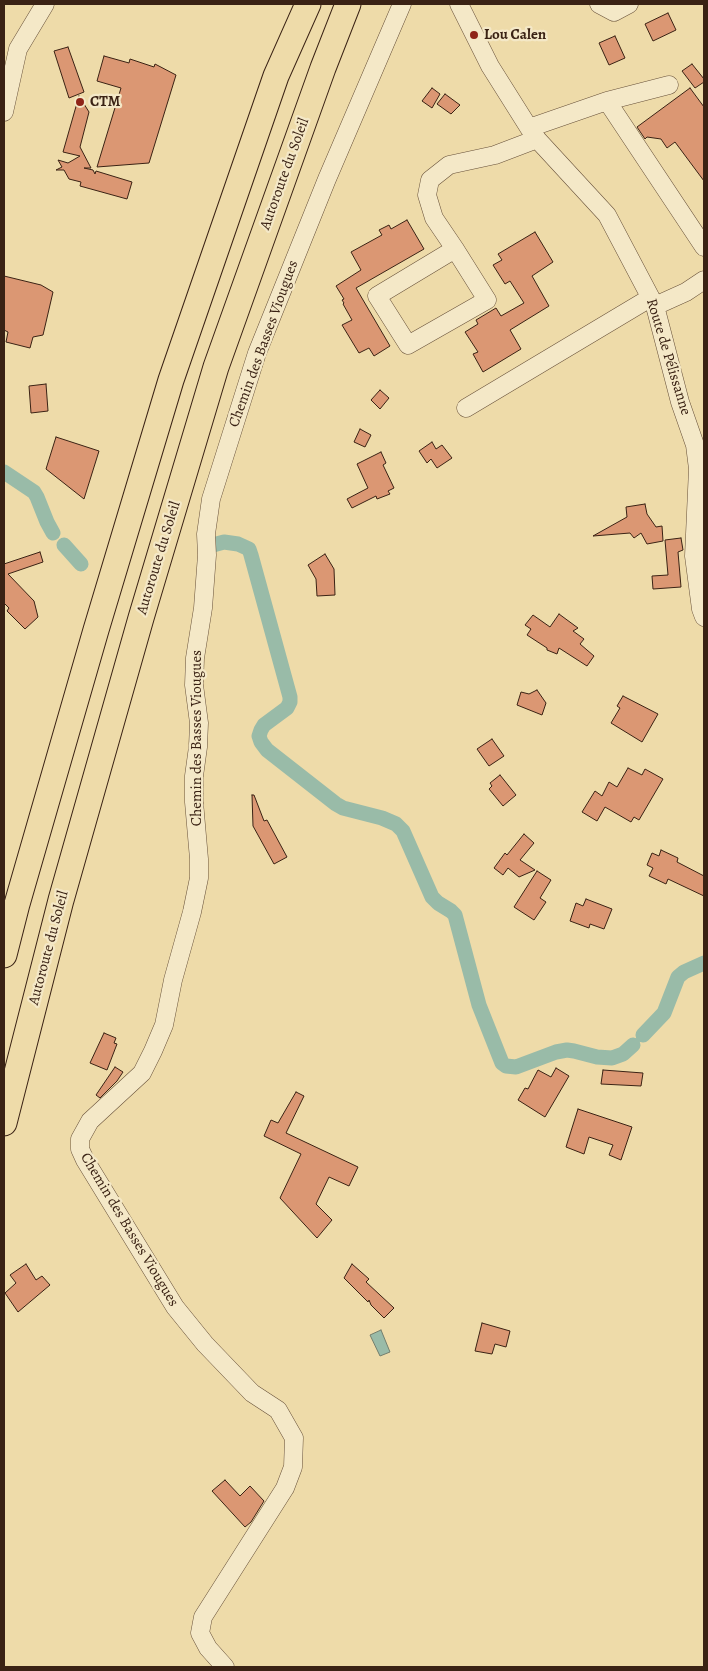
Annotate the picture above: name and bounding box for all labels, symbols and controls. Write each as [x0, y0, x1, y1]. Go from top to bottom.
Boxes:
place label: Lou Calen [484, 26, 546, 44]
marker: Lou Calen [468, 29, 480, 41]
place label: CTM [90, 93, 120, 111]
marker: CTM [74, 96, 86, 108]
street label: Autoroute du Soleil [256, 116, 314, 232]
street label: Chemin des Basses Viougues [225, 258, 303, 430]
street label: Route de Pélissanne [642, 296, 694, 418]
street label: Autoroute du Soleil [133, 499, 185, 617]
street label: Chemin des Basses Viougues [188, 650, 206, 826]
street label: Autoroute du Soleil [25, 889, 73, 1007]
street label: Chemin des Basses Viougues [76, 1150, 182, 1310]

